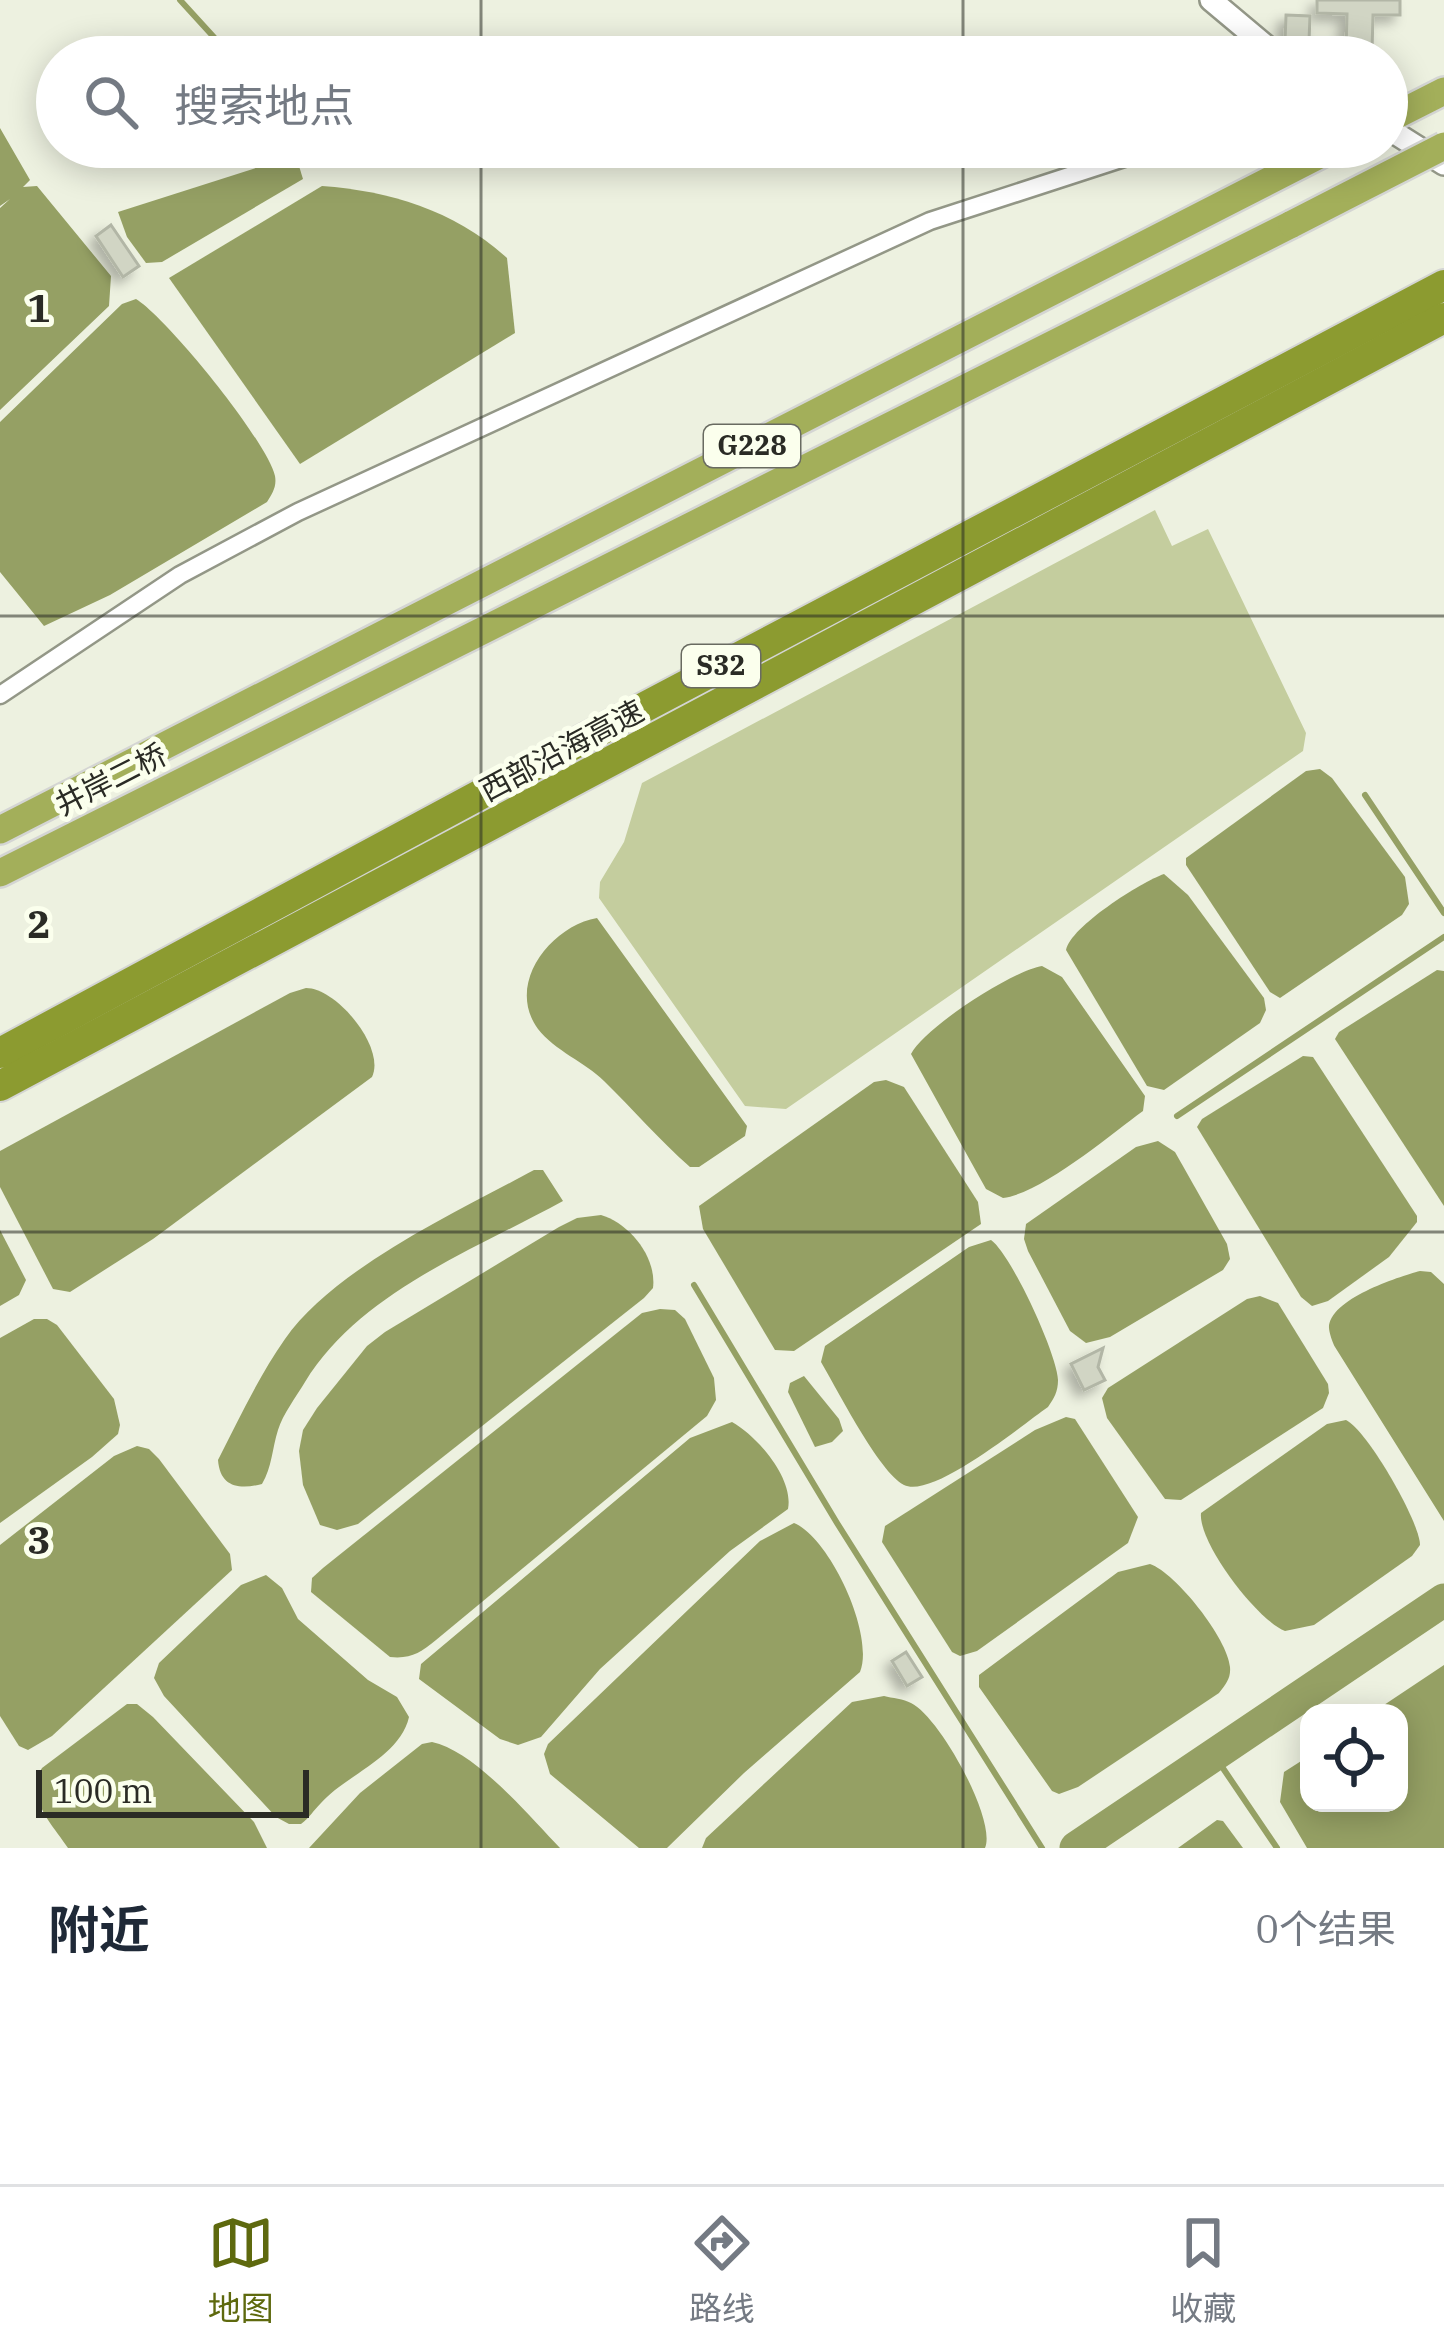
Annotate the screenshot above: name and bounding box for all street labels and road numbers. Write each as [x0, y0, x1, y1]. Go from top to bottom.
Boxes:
road number: G228 [704, 425, 800, 467]
road number: S32 [682, 645, 760, 687]
street label: 西部沿海高速 [473, 690, 650, 809]
street label: 井岸二桥 [48, 734, 173, 823]

